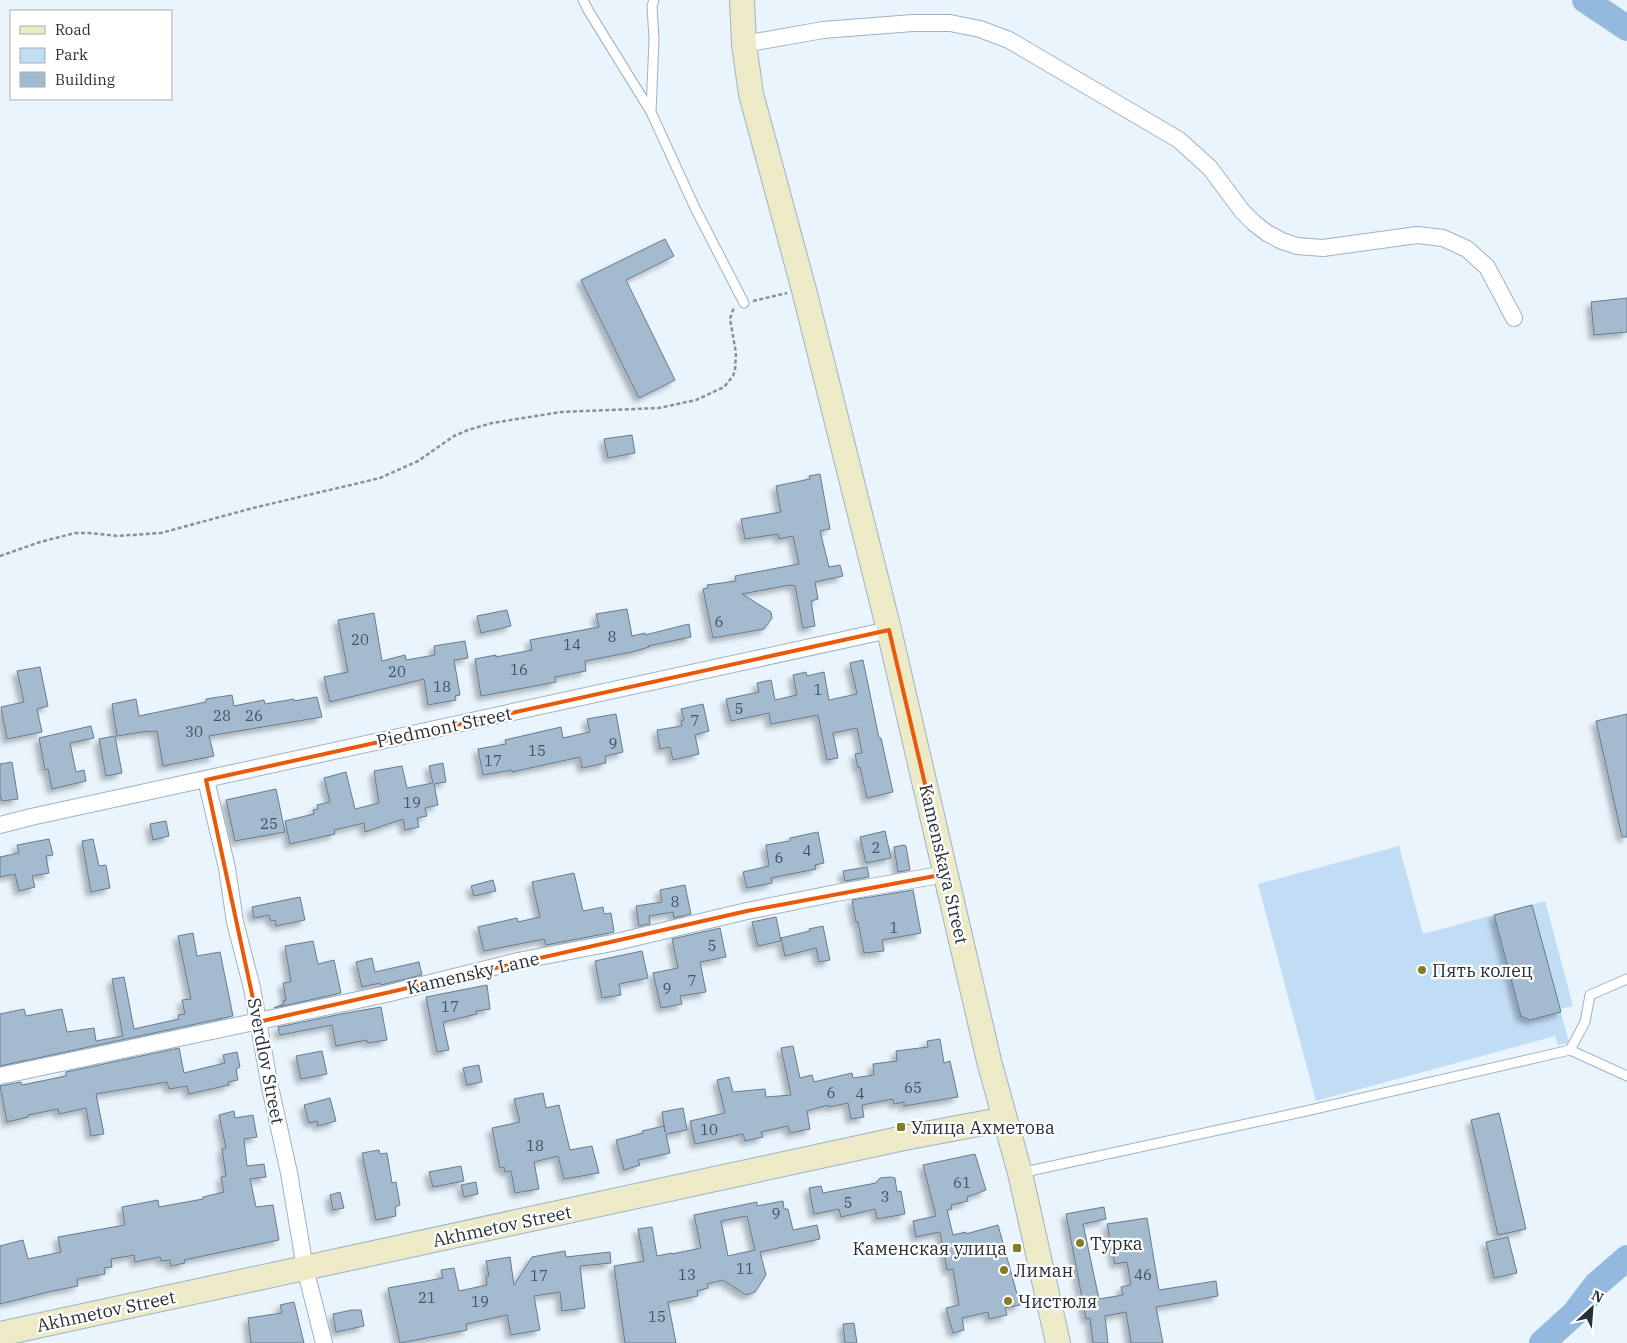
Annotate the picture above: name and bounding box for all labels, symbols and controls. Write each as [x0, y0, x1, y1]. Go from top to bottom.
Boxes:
legend [10, 10, 172, 100]
text: Road [55, 20, 91, 39]
text: Park [55, 45, 88, 64]
text: Building [55, 70, 115, 89]
house number: 6 [714, 612, 724, 631]
house number: 8 [607, 627, 617, 646]
house number: 20 [351, 630, 369, 649]
house number: 14 [563, 635, 581, 654]
house number: 16 [510, 660, 528, 679]
house number: 20 [388, 662, 406, 681]
house number: 18 [433, 677, 451, 696]
house number: 1 [813, 680, 823, 699]
house number: 5 [734, 699, 744, 718]
street label: Piedmont Street [374, 701, 514, 753]
house number: 28 [213, 706, 231, 725]
house number: 26 [245, 706, 263, 725]
house number: 7 [690, 711, 700, 730]
house number: 30 [185, 722, 203, 741]
house number: 9 [608, 734, 618, 753]
house number: 15 [528, 741, 546, 760]
house number: 17 [484, 751, 502, 770]
street label: Kamenskaya Street [914, 782, 974, 946]
house number: 19 [403, 793, 421, 812]
house number: 25 [260, 814, 278, 833]
house number: 2 [871, 838, 881, 857]
house number: 4 [802, 841, 812, 860]
house number: 6 [774, 848, 784, 867]
house number: 8 [670, 892, 680, 911]
house number: 1 [889, 918, 899, 937]
house number: 5 [707, 936, 717, 955]
street label: Kamensky Lane [404, 947, 542, 999]
place label: Пять колец [1432, 959, 1533, 982]
marker: Пять колец [1416, 964, 1428, 976]
house number: 7 [687, 971, 697, 990]
house number: 9 [662, 979, 672, 998]
street label: Sverdlov Street [242, 996, 290, 1126]
house number: 17 [441, 997, 459, 1016]
house number: 65 [904, 1078, 922, 1097]
house number: 6 [826, 1083, 836, 1102]
house number: 4 [855, 1084, 865, 1103]
place label: Улица Ахметова [911, 1116, 1055, 1139]
house number: 10 [700, 1120, 718, 1139]
marker: Улица Ахметова [895, 1121, 907, 1133]
house number: 18 [526, 1136, 544, 1155]
house number: 61 [953, 1173, 971, 1192]
house number: 3 [880, 1187, 890, 1206]
house number: 5 [843, 1193, 853, 1212]
street label: Akhmetov Street [430, 1200, 574, 1252]
house number: 9 [771, 1204, 781, 1223]
place label: Турка [1090, 1232, 1143, 1255]
place label: Каменская улица [853, 1237, 1007, 1260]
marker: Турка [1074, 1237, 1086, 1249]
marker: Каменская улица [1011, 1242, 1023, 1254]
house number: 11 [736, 1259, 754, 1278]
place label: Лиман [1014, 1259, 1073, 1282]
marker: Лиман [998, 1264, 1010, 1276]
house number: 13 [678, 1265, 696, 1284]
house number: 46 [1134, 1265, 1152, 1284]
house number: 17 [530, 1266, 548, 1285]
north arrow [1567, 1283, 1617, 1333]
street label: Akhmetov Street [34, 1285, 178, 1337]
text: N [1589, 1286, 1607, 1307]
house number: 21 [418, 1288, 436, 1307]
place label: Чистюля [1018, 1290, 1098, 1313]
house number: 19 [471, 1292, 489, 1311]
marker: Чистюля [1002, 1295, 1014, 1307]
house number: 15 [648, 1307, 666, 1326]

